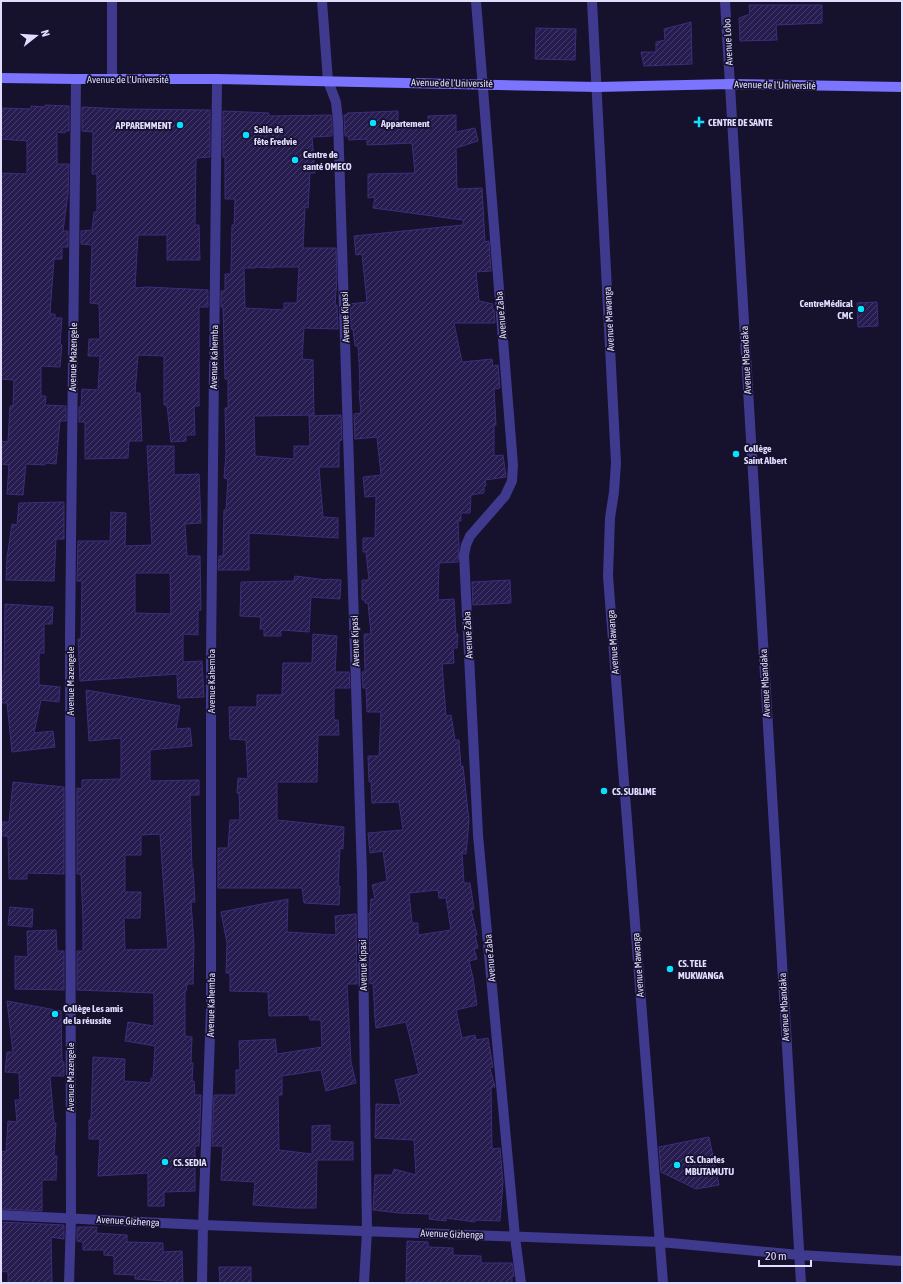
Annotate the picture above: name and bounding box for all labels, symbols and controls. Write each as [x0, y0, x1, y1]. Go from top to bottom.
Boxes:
north arrow [16, 16, 56, 56]
street label: Avenue Lobo [721, 18, 735, 66]
text: N [39, 28, 52, 38]
street label: Avenue de l’Université [87, 74, 169, 85]
street label: Avenue de l’Université [411, 77, 493, 89]
street label: Avenue de l’Université [734, 79, 816, 91]
marker: CENTRE DE SANTE [693, 116, 705, 128]
place label: CENTRE DE SANTE [708, 117, 773, 128]
marker: Appartement [368, 118, 378, 128]
place label: Appartement [380, 118, 430, 129]
place label: APPAREMMENT [115, 120, 173, 131]
marker: APPAREMMENT [175, 120, 185, 130]
place label: Salle de fête Fredvie [253, 124, 297, 147]
marker: Salle de fête Fredvie [241, 130, 251, 140]
place label: Centre de santé OMECO [303, 149, 352, 172]
marker: Centre de santé OMECO [290, 155, 300, 165]
street label: Avenue Mawanga [602, 286, 616, 352]
street label: Avenue Zaba [493, 290, 509, 339]
street label: Avenue Kipasi [339, 291, 351, 343]
place label: CentreMédical CMC [800, 298, 853, 321]
marker: CentreMédical CMC [856, 304, 866, 314]
street label: Avenue Mazengele [67, 322, 79, 392]
street label: Avenue Kahemba [208, 324, 220, 389]
street label: Avenue Mbandaka [739, 325, 753, 394]
place label: Collège Saint Albert [744, 443, 787, 466]
marker: Collège Saint Albert [731, 449, 741, 459]
street label: Avenue Mawanga [605, 609, 621, 675]
street label: Avenue Zaba [461, 611, 475, 659]
street label: Avenue Kipasi [349, 615, 361, 667]
street label: Avenue Mazengele [65, 646, 76, 716]
street label: Avenue Kahemba [206, 648, 217, 713]
street label: Avenue Mbandaka [758, 648, 772, 717]
marker: CS. SUBLIME [599, 786, 609, 796]
place label: CS. SUBLIME [612, 786, 657, 797]
street label: Avenue Mawanga [630, 932, 646, 998]
street label: Avenue Zaba [482, 933, 498, 982]
street label: Avenue Kipasi [357, 939, 369, 991]
place label: CS. TELE MUKWANGA [678, 958, 724, 981]
marker: CS. TELE MUKWANGA [665, 964, 675, 974]
street label: Avenue Kahemba [205, 972, 217, 1037]
street label: Avenue Mbandaka [777, 972, 791, 1041]
place label: Collège Les amis de la réussite [63, 1003, 123, 1026]
marker: Collège Les amis de la réussite [50, 1009, 60, 1019]
street label: Avenue Mazengele [65, 1042, 76, 1112]
place label: CS. Charles MBUTAMUTU [685, 1154, 734, 1177]
marker: CS. SEDIA [160, 1157, 170, 1167]
place label: CS. SEDIA [173, 1157, 206, 1168]
marker: CS. Charles MBUTAMUTU [672, 1160, 682, 1170]
street label: Avenue Gizhenga [96, 1214, 160, 1228]
street label: Avenue Gizhenga [420, 1227, 484, 1241]
scale bar [759, 1242, 811, 1268]
text: 20 m [765, 1249, 787, 1263]

